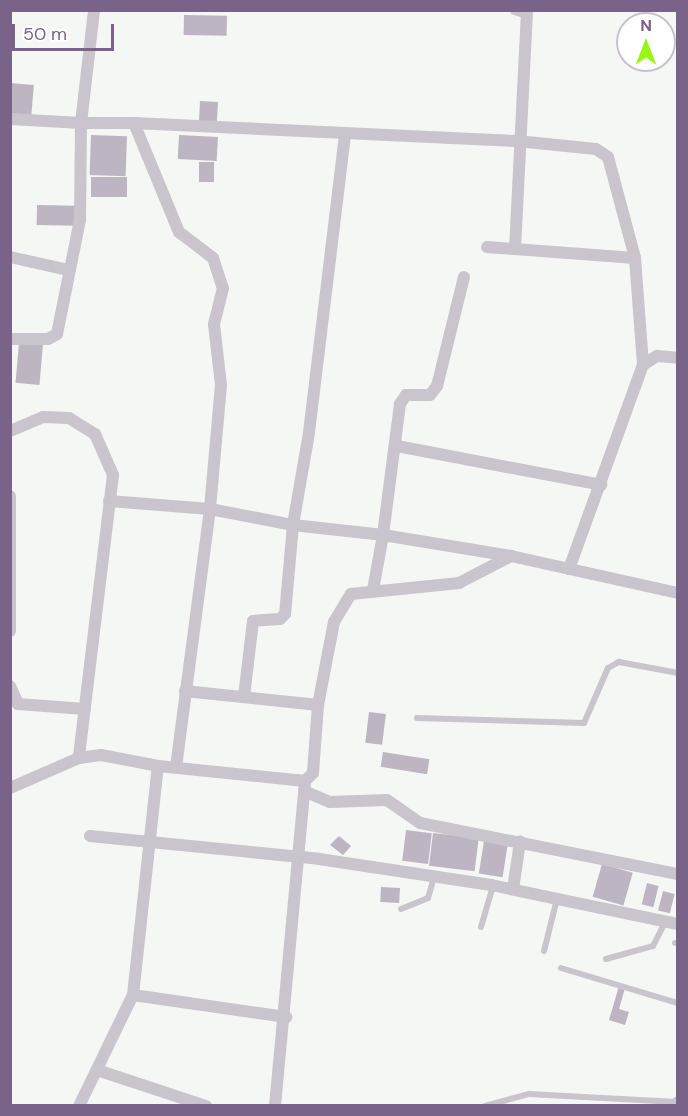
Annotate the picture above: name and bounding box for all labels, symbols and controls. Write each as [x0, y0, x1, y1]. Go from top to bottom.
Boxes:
scale bar [15, 12, 117, 50]
north arrow [616, 12, 676, 72]
text: N [640, 15, 652, 36]
text: 50 m [23, 22, 67, 46]

